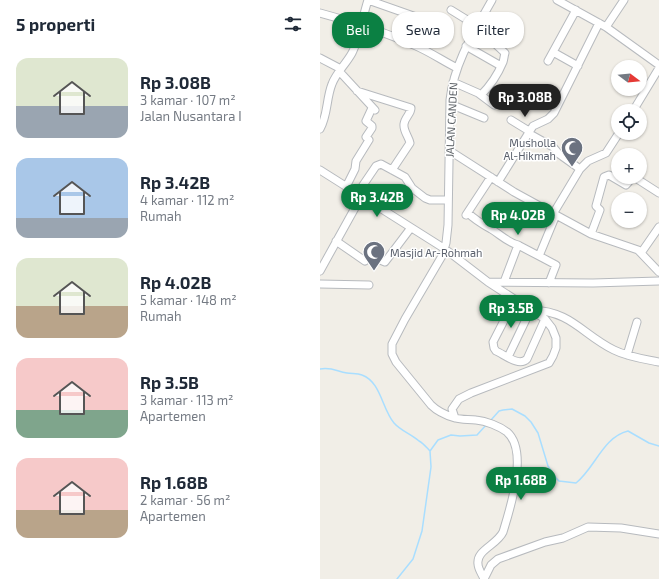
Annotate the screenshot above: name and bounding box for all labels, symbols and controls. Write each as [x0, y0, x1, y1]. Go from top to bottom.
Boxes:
chip: Beli [332, 12, 384, 48]
chip: Sewa [392, 12, 454, 48]
chip: Filter [462, 12, 524, 48]
icon: filters [282, 13, 304, 35]
text: 5 properti [16, 14, 95, 34]
north arrow [611, 60, 647, 96]
map controls [611, 60, 647, 228]
text: Rp 3.08B [140, 72, 211, 92]
icon: home [48, 74, 96, 122]
street label: JALAN CANDEN [443, 82, 459, 158]
pin: Rp 3.08B [484, 84, 566, 118]
text: Rp 3.08B [498, 89, 552, 105]
text: 3 kamar · 107 m² [140, 92, 236, 108]
button: locate [611, 104, 647, 140]
text: Jalan Nusantara I [140, 108, 242, 124]
mosque icon: Musholla Al-Hikmah [559, 135, 585, 168]
place label: Musholla Al-Hikmah [503, 136, 556, 162]
button: + [611, 148, 647, 184]
text: Rp 3.42B [140, 172, 210, 192]
icon: home [48, 174, 96, 222]
pin: Rp 3.42B [336, 184, 418, 218]
text: Rp 3.42B [350, 189, 404, 205]
text: 4 kamar · 112 m² [140, 192, 234, 208]
button: − [611, 192, 647, 228]
pin: Rp 4.02B [477, 202, 559, 236]
text: Rp 4.02B [491, 207, 545, 223]
text: Rumah [140, 208, 182, 224]
mosque icon: Masjid Ar-Rohmah [361, 239, 387, 272]
place label: Masjid Ar-Rohmah [390, 246, 482, 260]
text: Rp 4.02B [140, 272, 211, 292]
icon: home [48, 274, 96, 322]
text: 5 kamar · 148 m² [140, 292, 237, 308]
pin: Rp 3.5B [474, 295, 548, 329]
text: Rp 3.5B [488, 300, 534, 316]
text: Rumah [140, 308, 182, 324]
text: Rp 3.5B [140, 372, 199, 392]
icon: home [48, 374, 96, 422]
text: 3 kamar · 113 m² [140, 392, 233, 408]
text: Apartemen [140, 408, 206, 424]
pin: Rp 1.68B [480, 467, 562, 501]
text: Rp 1.68B [140, 472, 208, 492]
text: Rp 1.68B [495, 472, 547, 488]
icon: home [48, 474, 96, 522]
text: 2 kamar · 56 m² [140, 492, 230, 508]
text: Apartemen [140, 508, 206, 524]

